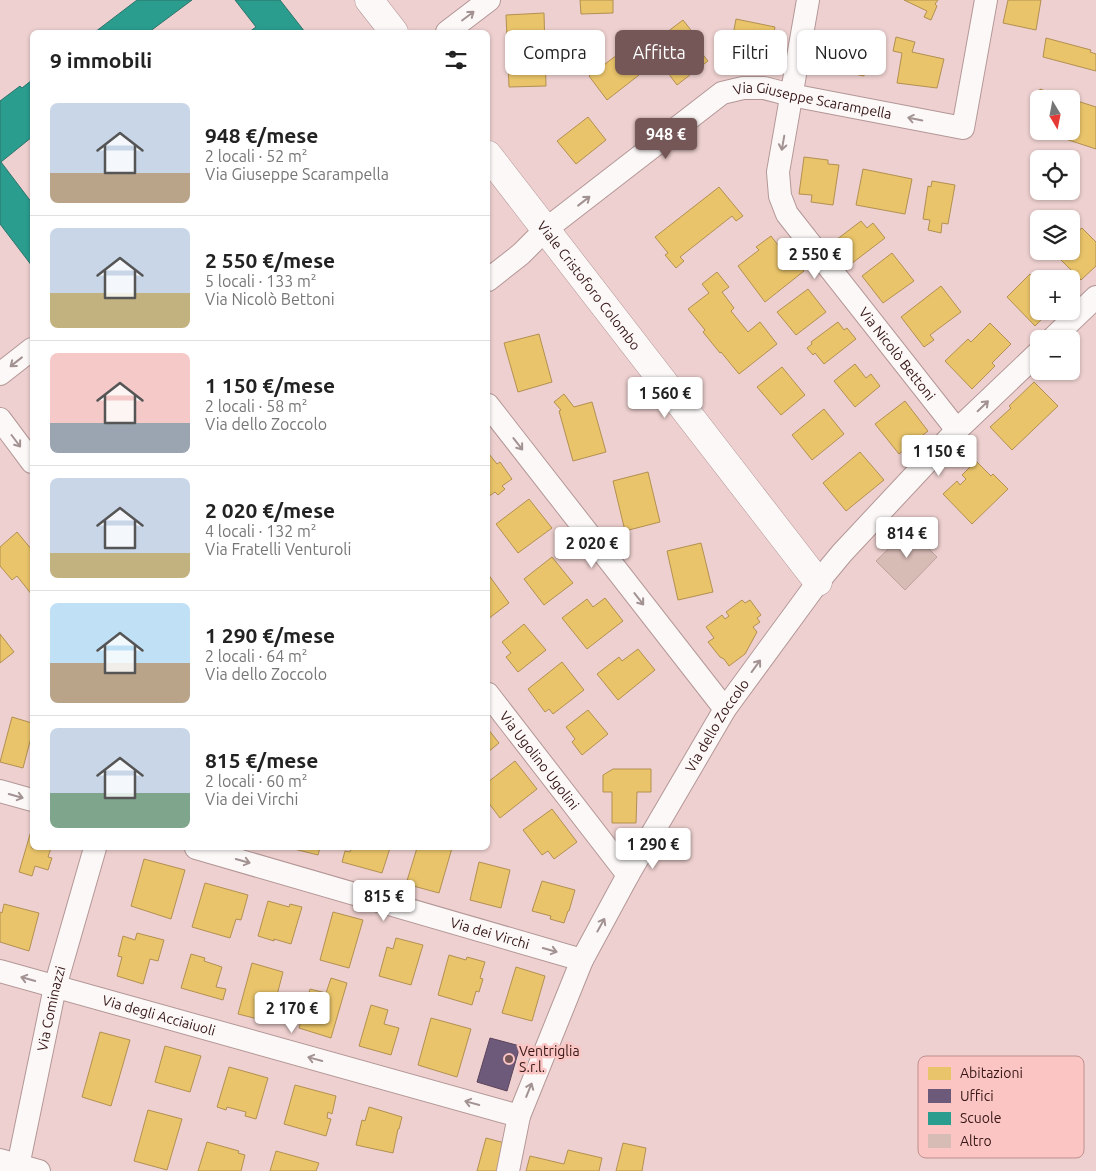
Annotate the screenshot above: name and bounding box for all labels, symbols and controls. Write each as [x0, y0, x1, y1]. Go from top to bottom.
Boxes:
one-way arrow [461, 11, 474, 22]
chip: Compra [505, 30, 605, 75]
chip: Affitta [615, 30, 704, 75]
chip: Filtri [714, 30, 787, 75]
chip: Nuovo [797, 30, 886, 75]
icon: filters [442, 46, 470, 74]
text: 9 immobili [50, 48, 152, 72]
street label: Via Giuseppe Scarampella [731, 80, 893, 122]
north arrow [1030, 90, 1080, 140]
map controls [1030, 90, 1080, 380]
one-way arrow [907, 113, 923, 123]
pin: 948 € [631, 118, 701, 160]
icon: home [90, 123, 150, 183]
text: 948 €/mese [205, 123, 318, 147]
text: 948 € [646, 125, 686, 143]
one-way arrow [777, 135, 787, 151]
text: 2 locali · 52 m² [205, 147, 307, 165]
button: locate [1030, 150, 1080, 200]
text: Via Giuseppe Scarampella [205, 165, 389, 183]
one-way arrow [577, 195, 590, 206]
button: layers [1030, 210, 1080, 260]
street label: Viale Cristoforo Colombo [534, 218, 644, 353]
pin: 2 550 € [769, 238, 861, 280]
text: 2 550 € [789, 245, 841, 263]
icon: home [90, 248, 150, 308]
text: 2 550 €/mese [205, 248, 335, 272]
button: + [1030, 270, 1080, 320]
text: 5 locali · 133 m² [205, 272, 317, 290]
text: Via Nicolò Bettoni [205, 290, 335, 308]
street label: Via Nicolò Bettoni [856, 304, 938, 403]
button: − [1030, 330, 1080, 380]
one-way arrow [9, 357, 23, 367]
icon: home [90, 373, 150, 433]
text: 1 150 €/mese [205, 373, 335, 397]
pin: 1 560 € [619, 376, 711, 419]
text: 1 560 € [639, 384, 691, 402]
text: 2 locali · 58 m² [205, 397, 307, 415]
one-way arrow [976, 400, 989, 412]
text: Via dello Zoccolo [205, 415, 327, 433]
one-way arrow [11, 434, 22, 447]
pin: 1 150 € [893, 434, 985, 477]
one-way arrow [512, 437, 523, 450]
text: 1 150 € [913, 442, 965, 460]
icon: home [90, 498, 150, 558]
text: 2 020 €/mese [205, 498, 335, 522]
pin: 814 € [872, 516, 942, 559]
text: 4 locali · 132 m² [205, 522, 317, 540]
text: 814 € [887, 524, 927, 542]
pin: 2 020 € [546, 526, 638, 569]
text: 2 020 € [566, 534, 618, 552]
text: Via Fratelli Venturoli [205, 540, 351, 558]
one-way arrow [634, 592, 645, 605]
icon: home [90, 623, 150, 683]
text: 1 290 €/mese [205, 623, 335, 647]
text: 2 locali · 64 m² [205, 647, 307, 665]
one-way arrow [751, 660, 762, 673]
text: Via dello Zoccolo [205, 665, 327, 683]
street label: Via dello Zoccolo [682, 676, 752, 775]
street label: Via Ugolino Ugolini [496, 708, 582, 813]
icon: home [90, 748, 150, 808]
text: 815 €/mese [205, 748, 318, 772]
text: 2 locali · 60 m² [205, 772, 307, 790]
text: Via dei Virchi [205, 790, 298, 808]
one-way arrow [8, 791, 24, 801]
pin: 1 290 € [607, 828, 699, 870]
text: 1 290 € [627, 835, 679, 853]
one-way arrow [235, 857, 251, 867]
pin: 815 € [349, 880, 419, 922]
text: 815 € [364, 887, 404, 905]
street label: Via dei Virchi [448, 914, 531, 952]
one-way arrow [596, 918, 606, 933]
one-way arrow [542, 946, 558, 956]
street label: Via Cominazzi [34, 964, 69, 1053]
one-way arrow [20, 974, 36, 984]
street label: Via degli Acciaiuoli [100, 992, 217, 1039]
pin: 2 170 € [246, 992, 338, 1034]
text: 2 170 € [266, 999, 318, 1017]
place label: Ventriglia S.r.l. [519, 1043, 580, 1075]
marker: Ventriglia S.r.l. [503, 1053, 515, 1065]
one-way arrow [308, 1054, 324, 1064]
legend [918, 1056, 1084, 1158]
text: Abitazioni [960, 1065, 1023, 1081]
one-way arrow [525, 1083, 535, 1098]
text: Uffici [960, 1088, 994, 1104]
one-way arrow [465, 1097, 481, 1107]
text: Scuole [960, 1110, 1001, 1126]
text: Altro [960, 1133, 992, 1149]

